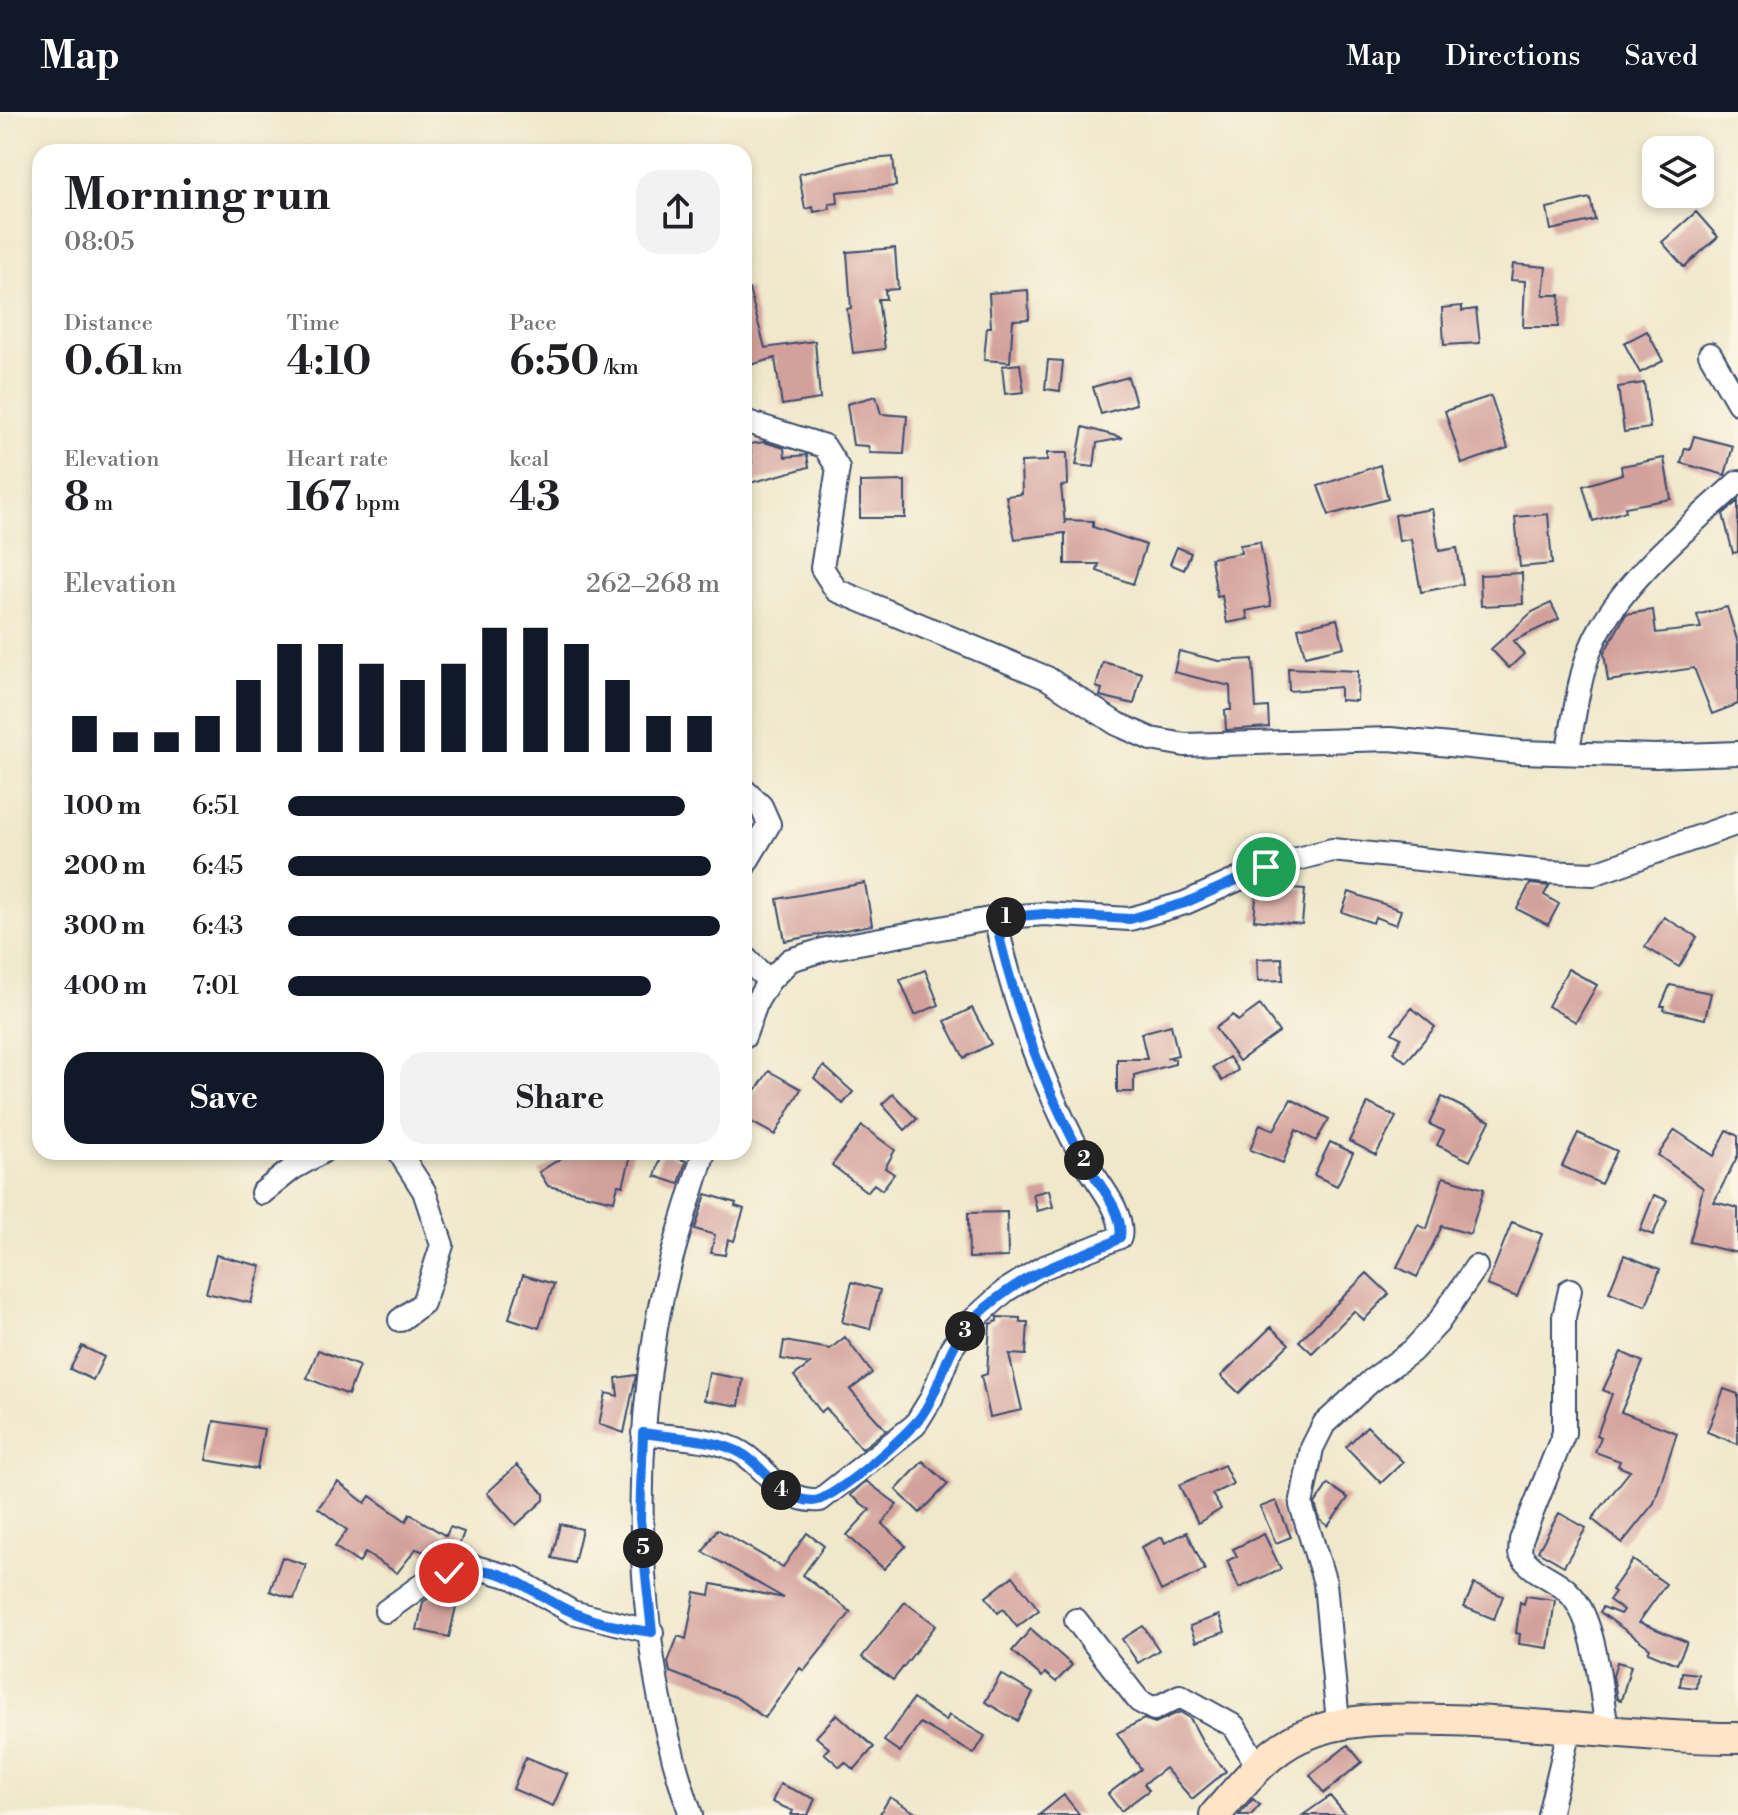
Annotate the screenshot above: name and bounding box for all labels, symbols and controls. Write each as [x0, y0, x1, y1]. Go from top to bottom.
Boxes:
text: Map [40, 33, 120, 80]
text: Map [1346, 39, 1401, 74]
text: Directions [1445, 39, 1580, 74]
text: Saved [1624, 39, 1698, 74]
map controls [1642, 136, 1714, 208]
button: layers [1642, 136, 1714, 208]
text: Morning run [64, 168, 330, 223]
button: share [636, 170, 720, 254]
text: 08:05 [64, 226, 135, 258]
text: Distance [64, 310, 153, 337]
text: Time [287, 310, 340, 337]
text: Pace [509, 310, 557, 337]
text: 0.61 [64, 337, 147, 387]
text: 4:10 [287, 337, 371, 387]
text: 6:50 [509, 337, 599, 387]
text: km [147, 354, 183, 381]
text: /km [599, 354, 639, 381]
text: Elevation [64, 446, 159, 473]
text: Heart rate [287, 446, 388, 473]
text: kcal [509, 446, 549, 473]
text: 8 [64, 473, 89, 523]
text: 167 [287, 473, 351, 523]
text: 43 [509, 473, 560, 523]
text: m [89, 490, 113, 517]
text: bpm [351, 490, 400, 517]
text: Elevation [64, 568, 177, 600]
text: 262–268 m [586, 568, 720, 600]
text: 100 m [64, 790, 141, 822]
text: 6:51 [192, 790, 239, 822]
pin [1232, 833, 1300, 901]
icon: arrive [1244, 845, 1288, 889]
text: 200 m [64, 850, 146, 882]
text: 6:45 [192, 850, 243, 882]
pin: 1 [986, 897, 1026, 937]
text: 1 [1001, 903, 1011, 930]
text: 300 m [64, 910, 145, 942]
text: 6:43 [192, 910, 243, 942]
text: 400 m [64, 970, 147, 1002]
text: 7:01 [192, 970, 239, 1002]
button: Save [64, 1052, 384, 1144]
button: Share [400, 1052, 720, 1144]
pin: 2 [1064, 1140, 1104, 1180]
text: 2 [1077, 1146, 1091, 1173]
pin: 3 [945, 1311, 985, 1351]
text: 3 [958, 1317, 972, 1344]
pin: 4 [761, 1470, 801, 1510]
text: 4 [774, 1476, 788, 1503]
pin: 5 [623, 1528, 663, 1568]
text: 5 [636, 1534, 650, 1561]
pin [415, 1539, 483, 1607]
icon: check [427, 1551, 471, 1595]

